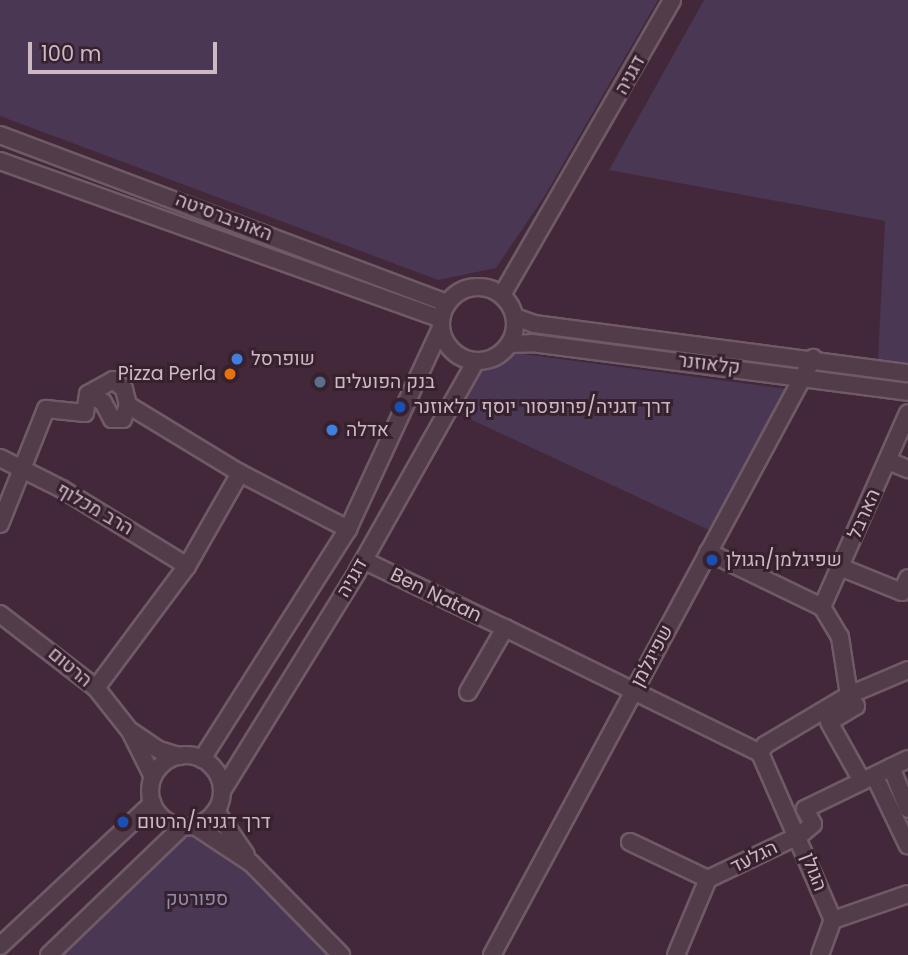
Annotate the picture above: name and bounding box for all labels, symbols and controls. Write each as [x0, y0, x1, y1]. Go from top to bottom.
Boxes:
scale bar [32, 28, 220, 72]
text: 100 m [41, 39, 101, 68]
street label: דגניה [610, 52, 650, 98]
street label: האוניברסיטה [172, 188, 276, 246]
place label: שופרסל [251, 348, 315, 370]
street label: קלאוזנר [677, 349, 741, 379]
marker: שופרסל [229, 351, 245, 367]
place label: Pizza Perla [118, 363, 216, 385]
marker: Pizza Perla [222, 366, 238, 382]
place label: בנק הפועלים [334, 371, 435, 393]
marker: בנק הפועלים [312, 374, 328, 390]
place label: דרך דגניה/פרופסור יוסף קלאוזנר [414, 396, 671, 418]
marker: דרך דגניה/פרופסור יוסף קלאוזנר [392, 399, 408, 415]
place label: אדלה [346, 419, 389, 441]
marker: אדלה [324, 422, 340, 438]
street label: הרב מכלוף [53, 478, 137, 540]
street label: הארבל [843, 485, 885, 543]
place label: שפיגלמן/הגולן [726, 549, 842, 571]
marker: שפיגלמן/הגולן [704, 552, 720, 568]
street label: דגניה [332, 555, 372, 601]
street label: Ben Natan [387, 563, 485, 627]
street label: שפיגלמן [626, 621, 678, 691]
street label: הרטום [44, 642, 96, 692]
place label: דרך דגניה/הרטום [137, 811, 271, 833]
marker: דרך דגניה/הרטום [115, 814, 131, 830]
street label: הגלעד [727, 836, 781, 878]
street label: הגולן [796, 850, 832, 894]
park label: ספורטק [166, 888, 228, 910]

